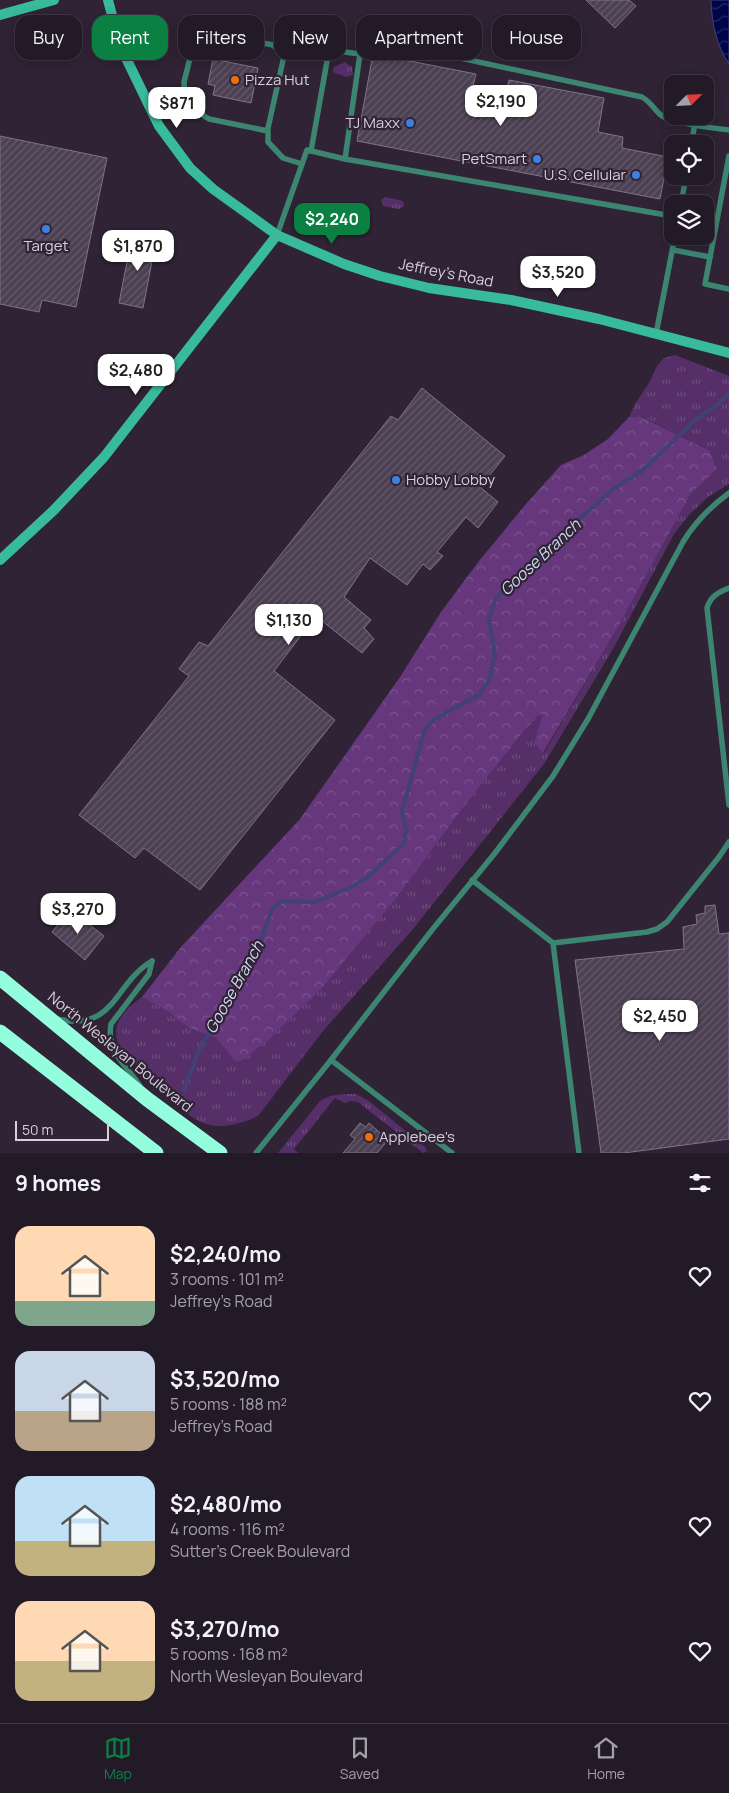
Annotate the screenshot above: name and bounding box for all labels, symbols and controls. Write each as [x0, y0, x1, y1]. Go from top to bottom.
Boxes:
chip: Buy [15, 15, 82, 60]
chip: Rent [92, 15, 168, 60]
chip: Filters [178, 15, 264, 60]
chip: New [274, 15, 346, 60]
chip: Apartment [356, 15, 482, 60]
chip: House [492, 15, 581, 60]
place label: Pizza Hut [245, 69, 310, 90]
marker: Pizza Hut [229, 74, 241, 86]
north arrow [664, 75, 714, 125]
map controls [664, 75, 714, 245]
pin: $2,190 [460, 84, 542, 127]
pin: $871 [147, 86, 207, 129]
text: $2,190 [476, 90, 526, 112]
text: $871 [159, 92, 195, 114]
place label: TJ Maxx [346, 112, 400, 133]
marker: TJ Maxx [404, 117, 416, 129]
button: locate [664, 135, 714, 185]
place label: PetSmart [462, 148, 527, 169]
marker: PetSmart [531, 153, 543, 165]
place label: U.S. Cellular [544, 164, 627, 185]
marker: U.S. Cellular [630, 169, 642, 181]
button: layers [664, 195, 714, 245]
pin: $2,240 [291, 202, 373, 245]
text: $2,240 [305, 208, 359, 230]
marker: Target [40, 223, 52, 235]
pin: $1,870 [97, 230, 179, 272]
place label: Target [24, 235, 69, 256]
text: $1,870 [113, 235, 163, 257]
street label: Jeffrey's Road [397, 253, 495, 292]
pin: $3,520 [517, 256, 599, 298]
text: $3,520 [531, 261, 585, 283]
pin: $2,480 [95, 354, 177, 396]
text: $2,480 [109, 359, 163, 381]
place label: Hobby Lobby [406, 469, 495, 490]
marker: Hobby Lobby [390, 474, 402, 486]
water label: Goose Branch [495, 513, 586, 600]
pin: $1,130 [248, 604, 330, 646]
text: $1,130 [266, 609, 312, 631]
pin: $3,270 [37, 892, 119, 935]
text: $3,270 [52, 898, 104, 920]
water label: Goose Branch [199, 936, 269, 1037]
street label: North Wesleyan Boulevard [43, 987, 197, 1117]
pin: $2,450 [619, 1000, 701, 1042]
text: $2,450 [633, 1005, 687, 1027]
scale bar [15, 1118, 109, 1141]
text: 50 m [22, 1120, 53, 1139]
place label: Applebee's [379, 1126, 455, 1147]
marker: Applebee's [363, 1131, 375, 1143]
text: 9 homes [15, 1169, 101, 1197]
icon: filters [686, 1169, 714, 1197]
text: $2,240/mo [170, 1240, 281, 1268]
icon: home [55, 1246, 115, 1306]
icon: heart [686, 1262, 714, 1290]
text: 3 rooms · 101 m² [170, 1268, 284, 1290]
text: Jeffrey's Road [170, 1290, 272, 1312]
text: $3,520/mo [170, 1365, 280, 1393]
icon: home [55, 1371, 115, 1431]
icon: heart [686, 1387, 714, 1415]
text: 5 rooms · 188 m² [170, 1393, 287, 1415]
text: Jeffrey's Road [170, 1415, 272, 1437]
text: $2,480/mo [170, 1490, 282, 1518]
icon: home [55, 1496, 115, 1556]
icon: heart [686, 1512, 714, 1540]
text: 4 rooms · 116 m² [170, 1518, 285, 1540]
text: Sutter's Creek Boulevard [170, 1540, 350, 1562]
text: $3,270/mo [170, 1615, 279, 1643]
icon: home [55, 1621, 115, 1681]
icon: heart [686, 1637, 714, 1665]
text: 5 rooms · 168 m² [170, 1643, 288, 1665]
text: North Wesleyan Boulevard [170, 1665, 363, 1687]
tab: Map [104, 1734, 132, 1783]
tab: Saved [340, 1734, 379, 1783]
tab: Home [587, 1734, 625, 1783]

